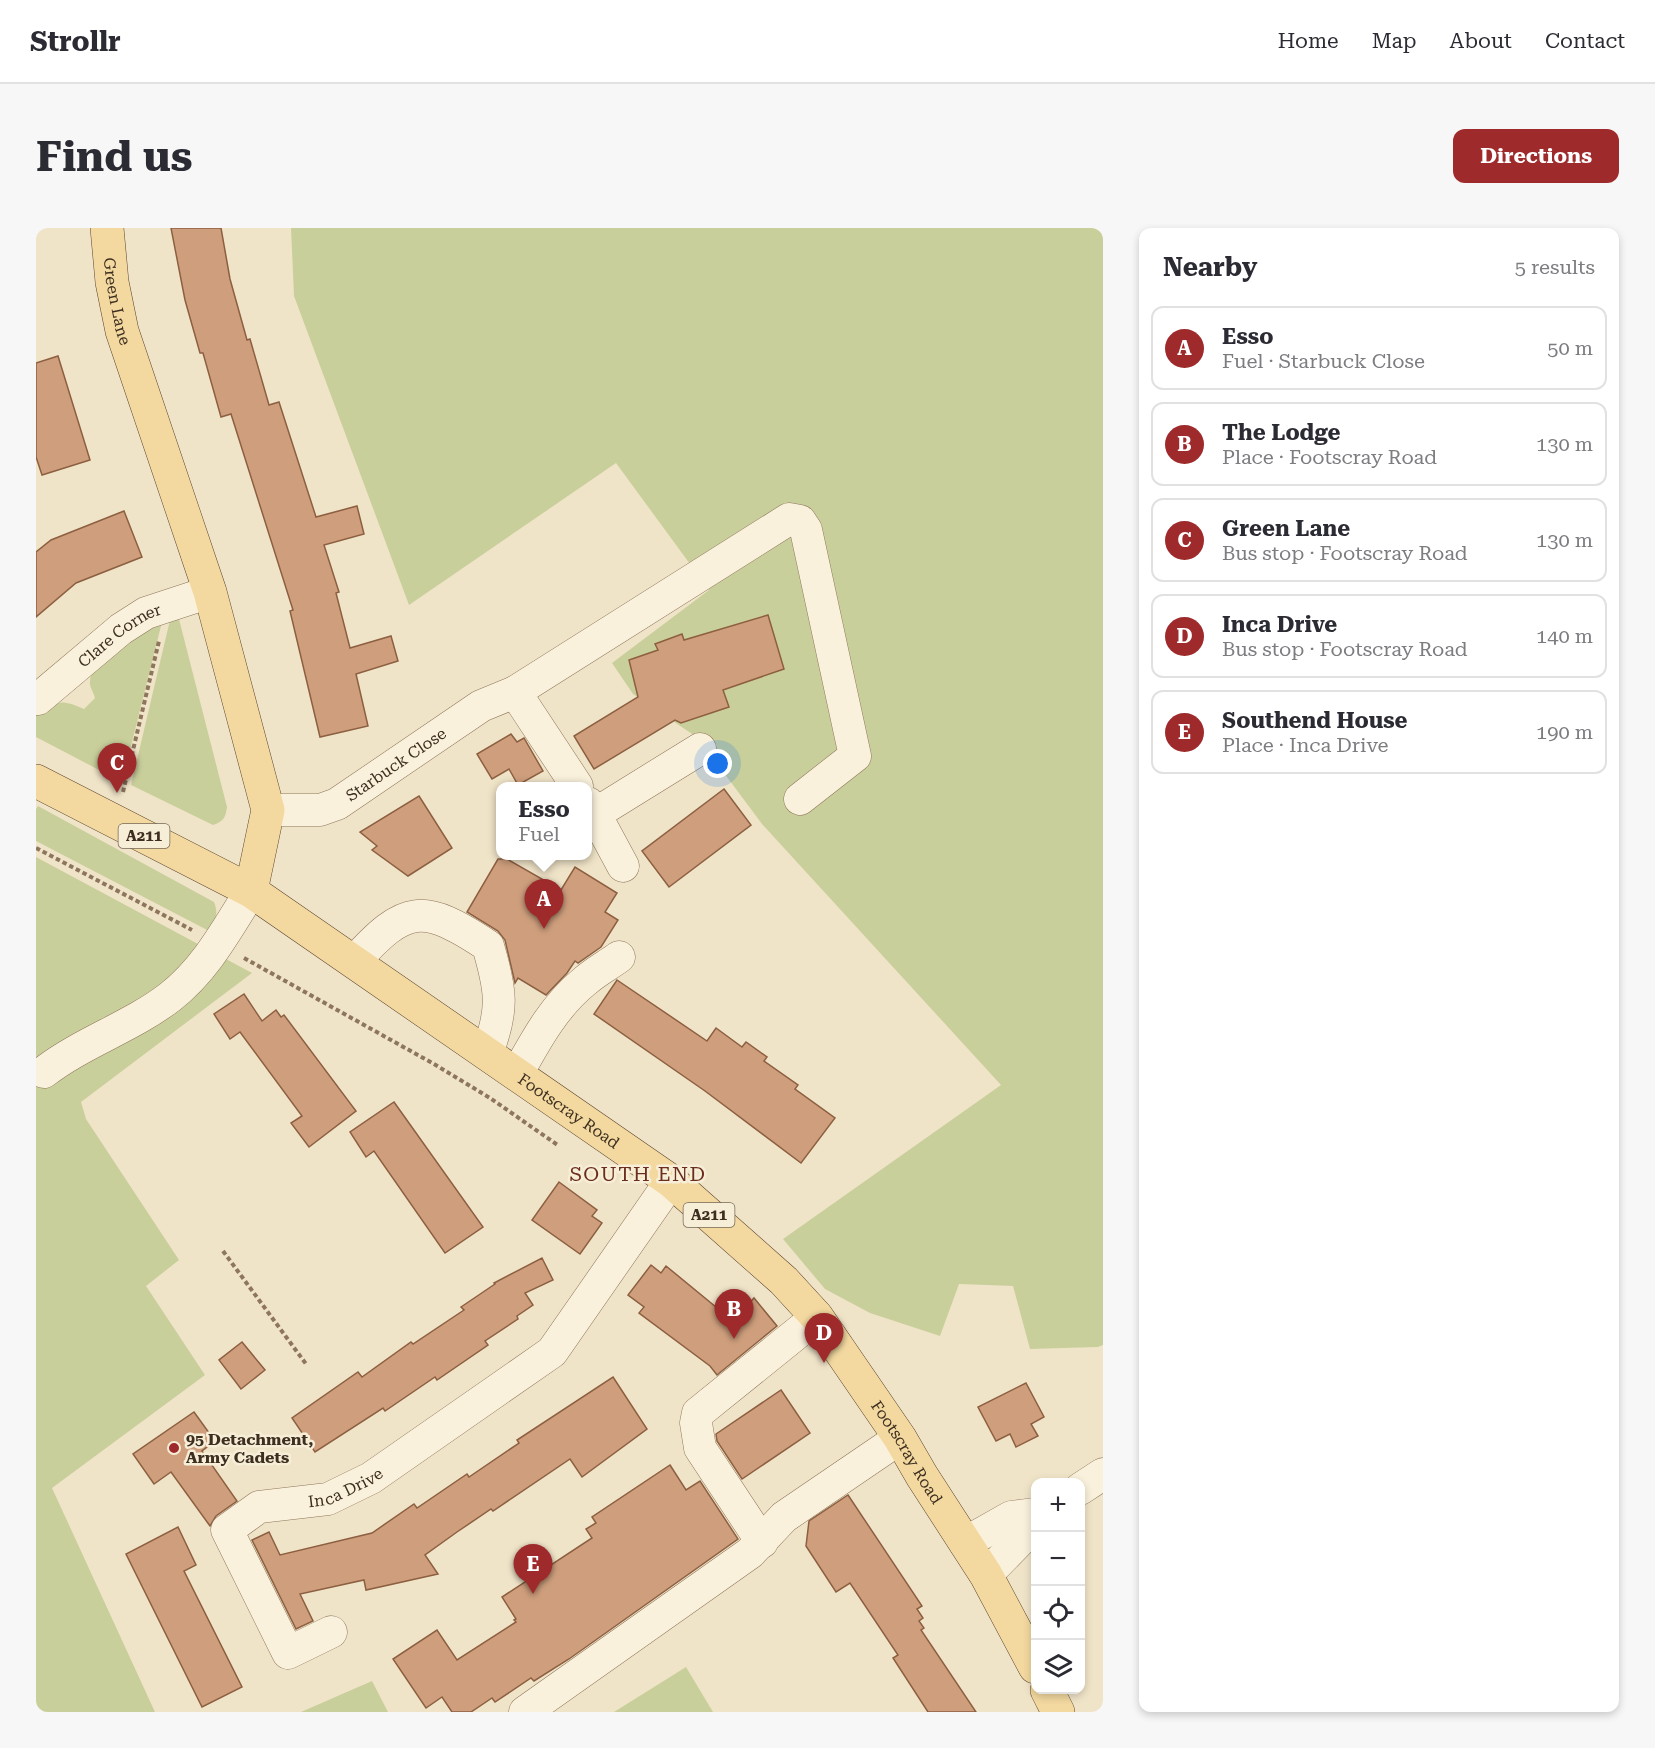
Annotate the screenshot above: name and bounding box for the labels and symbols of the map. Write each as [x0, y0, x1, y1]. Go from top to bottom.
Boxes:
street label: Green Lane [100, 257, 136, 348]
street label: Clare Corner [74, 599, 163, 671]
street label: Starbuck Close [342, 723, 450, 805]
pin: C [98, 744, 136, 793]
your location [703, 749, 732, 778]
road number: A211 [118, 824, 170, 848]
pin: A [524, 880, 564, 929]
street label: Footscray Road [515, 1069, 623, 1152]
district label: SOUTH END [569, 1162, 707, 1186]
road number: A211 [684, 1203, 734, 1227]
pin: B [714, 1290, 754, 1339]
pin: D [804, 1314, 844, 1363]
street label: Footscray Road [867, 1397, 947, 1507]
place label: 95 Detachment, Army Cadets [186, 1430, 313, 1467]
marker: 95 Detachment, Army Cadets [167, 1441, 181, 1455]
street label: Inca Drive [307, 1463, 386, 1511]
pin: E [514, 1544, 552, 1594]

